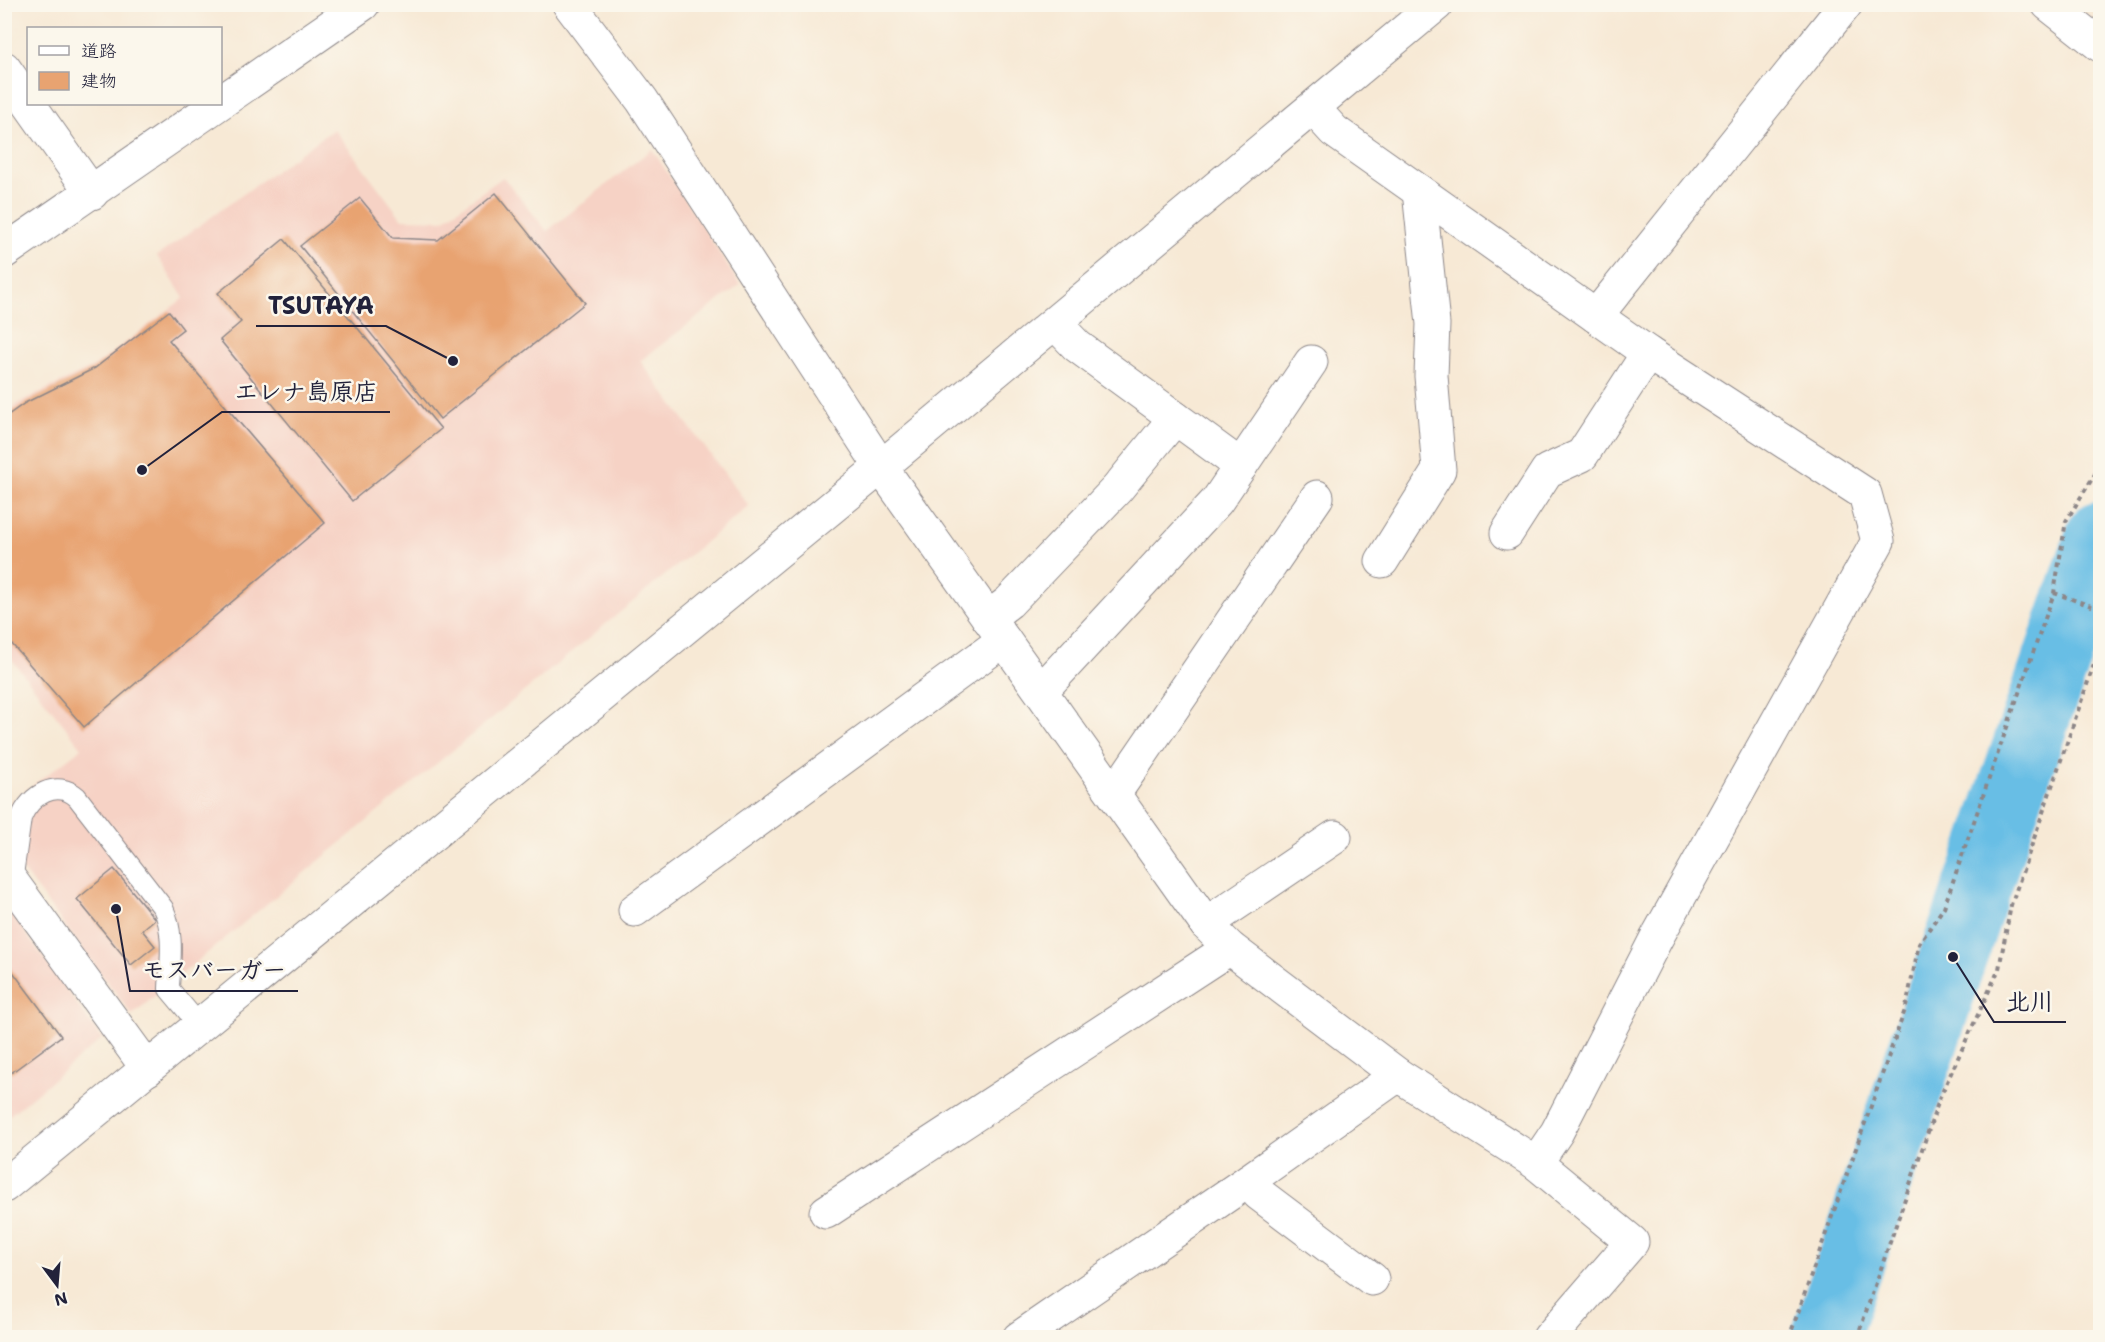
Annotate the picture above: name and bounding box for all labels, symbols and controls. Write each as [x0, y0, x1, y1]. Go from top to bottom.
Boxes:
legend [27, 27, 222, 105]
text: 道路 [81, 39, 117, 63]
text: 建物 [81, 69, 117, 93]
callout: TSUTAYA [256, 284, 386, 326]
text: TSUTAYA [268, 290, 374, 322]
callout: エレナ島原店 [222, 370, 390, 412]
text: エレナ島原店 [234, 376, 378, 408]
callout: モスバーガー [130, 949, 298, 991]
text: モスバーガー [142, 954, 286, 986]
callout: 北川 [1994, 980, 2066, 1022]
text: 北川 [2006, 986, 2054, 1018]
north arrow [27, 1255, 87, 1315]
text: N [52, 1287, 70, 1311]

